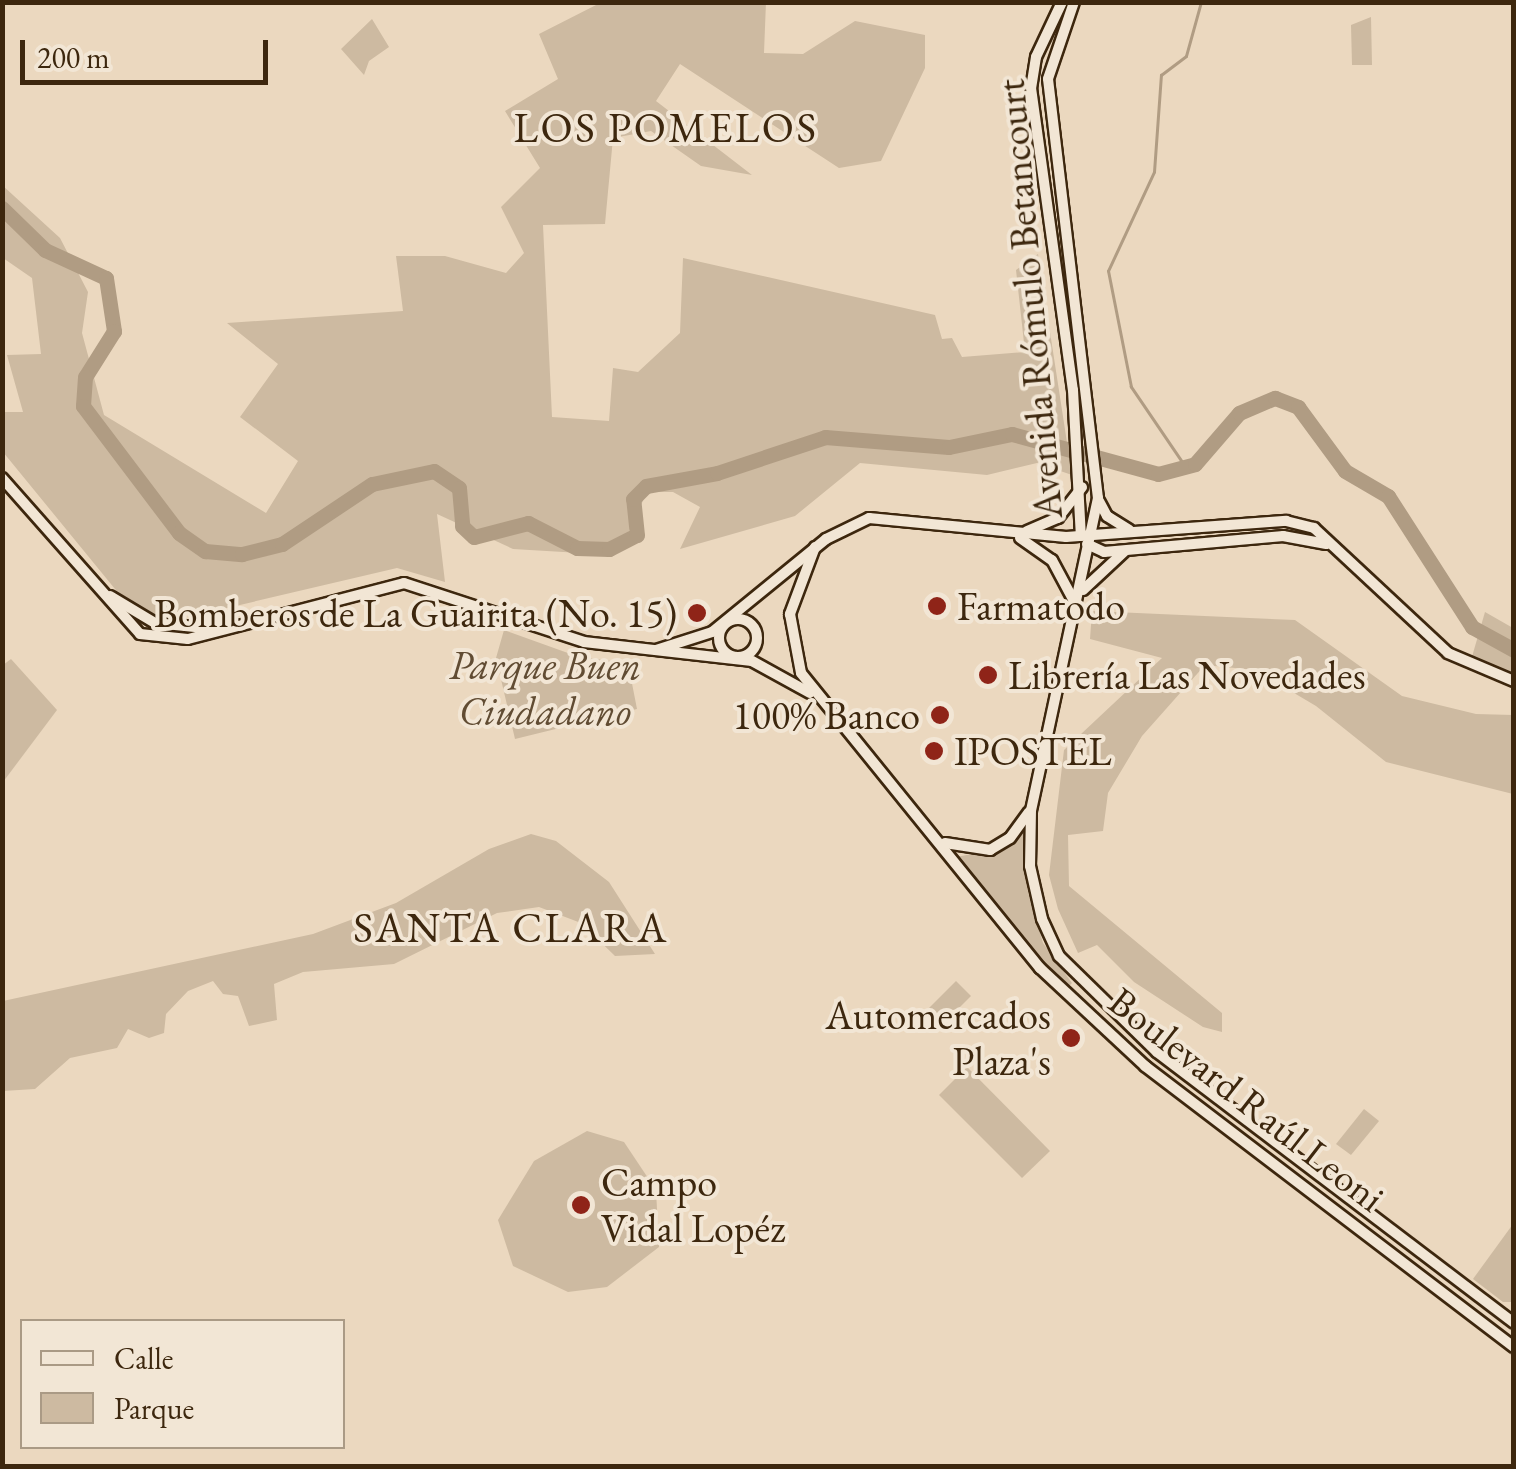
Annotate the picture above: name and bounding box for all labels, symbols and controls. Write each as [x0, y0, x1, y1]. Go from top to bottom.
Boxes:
scale bar [25, 20, 272, 82]
text: 200 m [37, 38, 110, 77]
street label: Avenida Rómulo Betancourt [986, 77, 1072, 521]
district label: LOS POMELOS [514, 103, 818, 153]
place label: Farmatodo [957, 582, 1125, 630]
place label: Bomberos de La Guairita (No. 15) [154, 589, 677, 637]
marker: Farmatodo [926, 595, 948, 617]
marker: Bomberos de La Guairita (No. 15) [686, 602, 708, 624]
park label: Parque Buen Ciudadano [449, 641, 641, 735]
place label: Librería Las Novedades [1008, 651, 1366, 699]
marker: Librería Las Novedades [977, 664, 999, 686]
place label: 100% Banco [733, 691, 920, 739]
marker: 100% Banco [929, 704, 951, 726]
place label: IPOSTEL [954, 727, 1112, 775]
marker: IPOSTEL [923, 740, 945, 762]
district label: SANTA CLARA [353, 903, 669, 953]
street label: Boulevard Raúl Leoni [1100, 977, 1394, 1221]
place label: Automercados Plaza's [825, 991, 1051, 1085]
marker: Automercados Plaza's [1060, 1027, 1082, 1049]
place label: Campo Vidal Lopéz [601, 1158, 785, 1252]
marker: Campo Vidal Lopéz [570, 1194, 592, 1216]
legend [20, 1319, 345, 1449]
text: Calle [114, 1339, 173, 1378]
text: Parque [114, 1389, 194, 1428]

